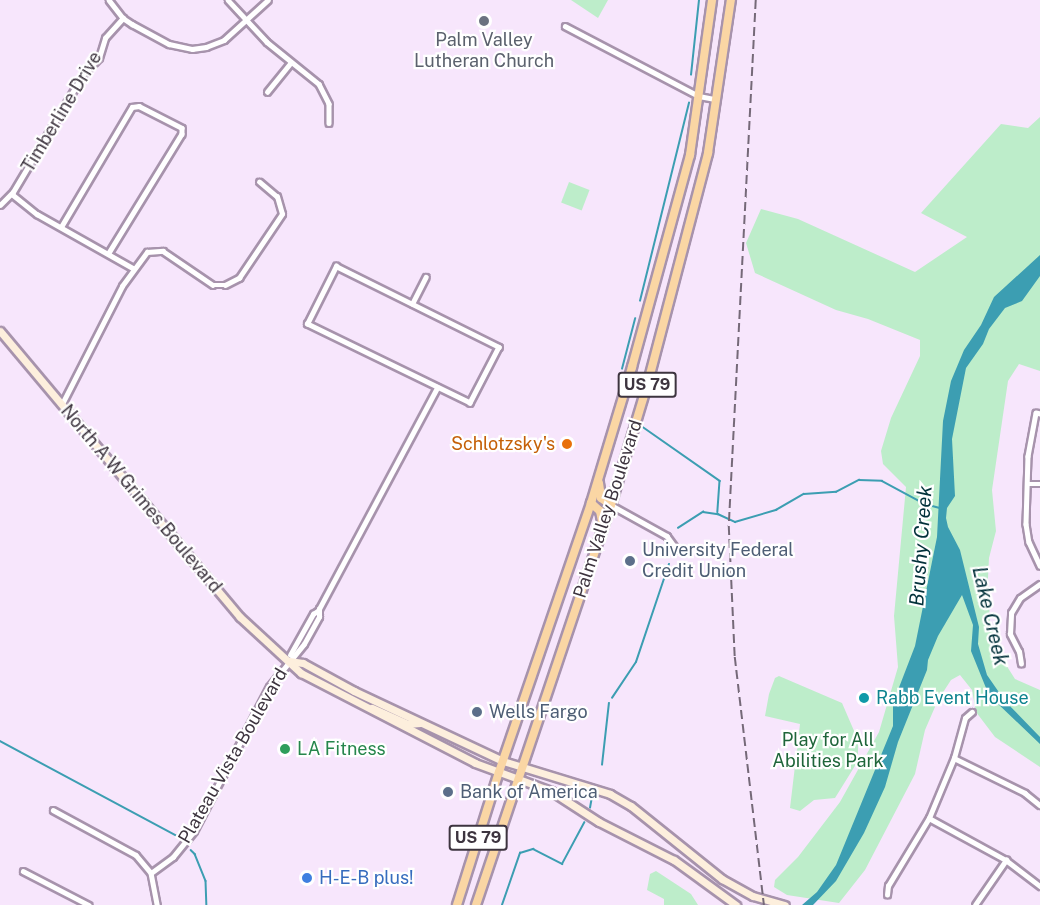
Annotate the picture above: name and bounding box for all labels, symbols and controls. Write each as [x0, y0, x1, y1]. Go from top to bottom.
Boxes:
marker: Palm Valley Lutheran Church [477, 14, 491, 28]
place label: Palm Valley Lutheran Church [414, 30, 554, 72]
street label: Timberline Drive [18, 48, 106, 176]
road number: US 79 [617, 372, 677, 398]
street label: North A W Grimes Boulevard [56, 400, 226, 598]
street label: Palm Valley Boulevard [569, 417, 647, 601]
place label: Schlotzsky's [451, 433, 555, 455]
marker: Schlotzsky's [560, 437, 574, 451]
water label: Brushy Creek [905, 485, 937, 607]
place label: University Federal Credit Union [642, 540, 794, 582]
marker: University Federal Credit Union [623, 554, 637, 568]
water label: Lake Creek [967, 564, 1013, 668]
street label: Plateau Vista Boulevard [174, 664, 292, 848]
place label: Rabb Event House [876, 687, 1029, 709]
marker: Rabb Event House [857, 691, 871, 705]
place label: Wells Fargo [489, 701, 588, 723]
marker: Wells Fargo [470, 705, 484, 719]
park label: Play for All Abilities Park [772, 730, 884, 772]
place label: LA Fitness [297, 738, 386, 760]
marker: LA Fitness [278, 742, 292, 756]
place label: Bank of America [460, 781, 598, 803]
marker: Bank of America [441, 785, 455, 799]
road number: US 79 [448, 825, 508, 851]
place label: H-E-B plus! [319, 867, 414, 889]
marker: H-E-B plus! [300, 871, 314, 885]

